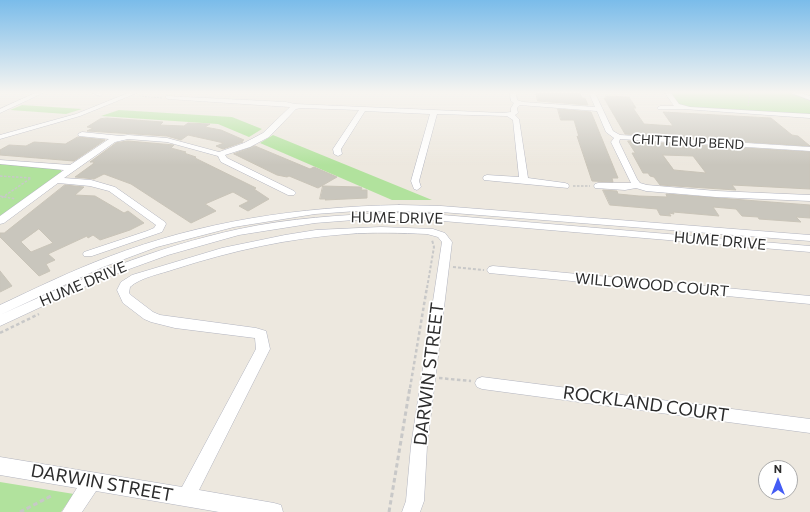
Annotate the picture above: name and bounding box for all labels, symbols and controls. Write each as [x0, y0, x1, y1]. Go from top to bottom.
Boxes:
street label: CHITTENUP BEND [632, 131, 744, 153]
street label: HUME DRIVE [351, 208, 443, 228]
street label: HUME DRIVE [673, 228, 767, 254]
street label: HUME DRIVE [37, 258, 129, 310]
street label: WILLOWOOD COURT [574, 269, 730, 301]
street label: DARWIN STREET [409, 301, 449, 447]
street label: ROCKLAND COURT [562, 382, 730, 426]
street label: DARWIN STREET [29, 460, 175, 506]
north arrow [758, 460, 798, 500]
text: N [774, 462, 782, 475]

